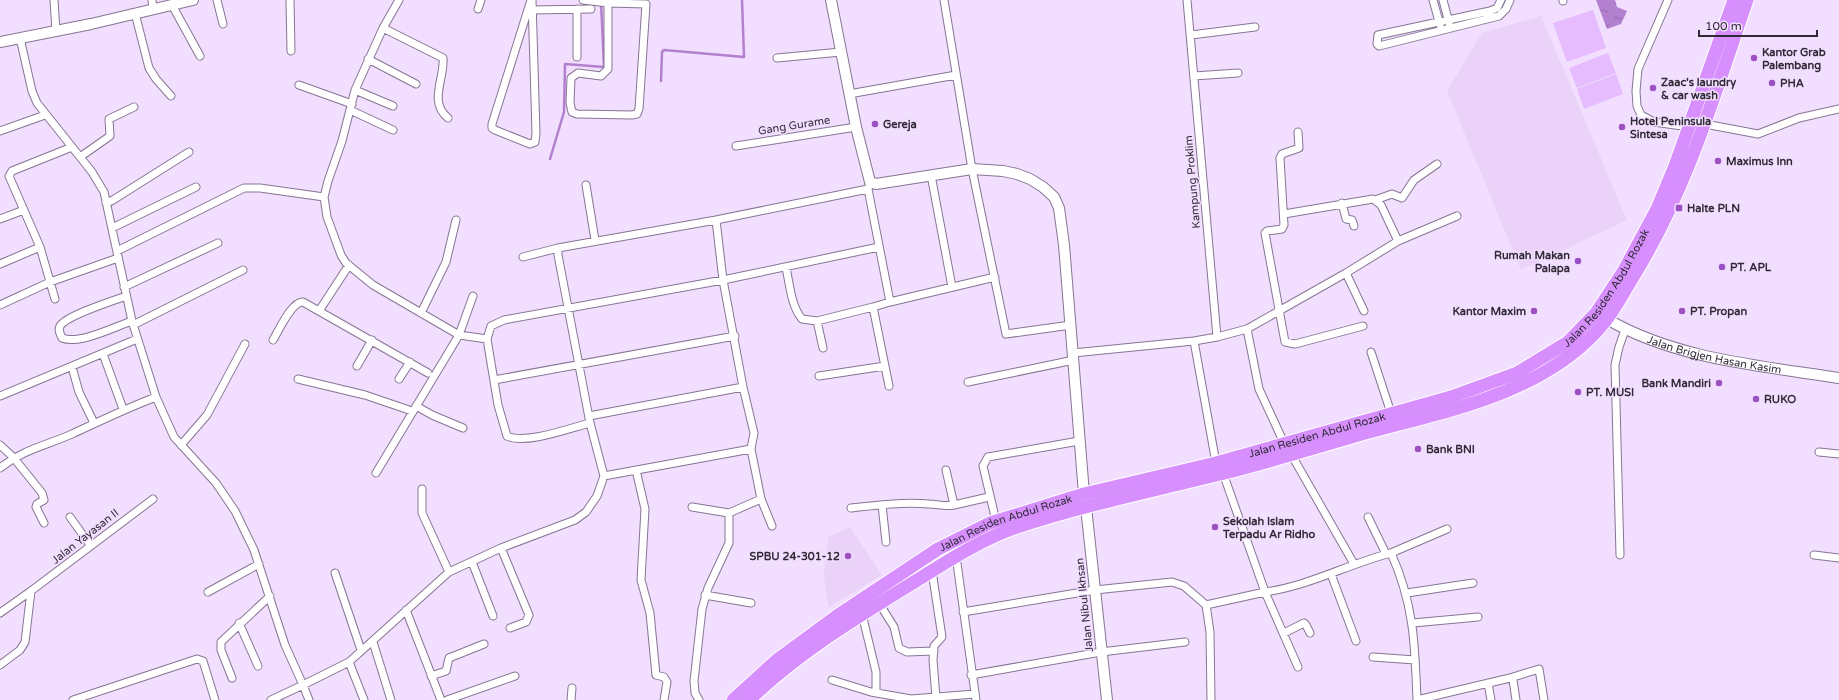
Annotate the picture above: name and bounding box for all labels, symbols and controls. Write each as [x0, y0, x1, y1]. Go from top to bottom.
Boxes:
scale bar [1699, 12, 1817, 38]
text: 100 m [1705, 19, 1742, 33]
place label: Kantor Grab Palembang [1762, 46, 1826, 73]
marker: Kantor Grab Palembang [1749, 53, 1759, 63]
place label: Zaac's laundry & car wash [1661, 76, 1736, 102]
place label: PHA [1780, 77, 1804, 90]
marker: PHA [1767, 78, 1777, 88]
marker: Zaac's laundry & car wash [1648, 83, 1658, 93]
street label: Gang Gurame [757, 113, 831, 138]
place label: Hotel Peninsula Sintesa [1630, 115, 1711, 141]
place label: Gereja [883, 118, 917, 132]
marker: Gereja [870, 119, 880, 129]
marker: Hotel Peninsula Sintesa [1617, 122, 1627, 132]
street label: Kampung Proklim [1182, 135, 1203, 229]
place label: Maximus Inn [1726, 155, 1793, 168]
marker: Maximus Inn [1713, 156, 1723, 166]
place label: Halte PLN [1687, 202, 1740, 215]
marker: Halte PLN [1674, 203, 1684, 213]
street label: Jalan Residen Abdul Rozak [1562, 227, 1652, 350]
place label: Rumah Makan Palapa [1494, 249, 1570, 276]
marker: Rumah Makan Palapa [1573, 256, 1583, 266]
place label: PT. APL [1730, 261, 1772, 274]
marker: PT. APL [1717, 262, 1727, 272]
place label: Kantor Maxim [1452, 305, 1526, 318]
place label: PT. Propan [1690, 305, 1747, 319]
marker: Kantor Maxim [1529, 306, 1539, 316]
marker: PT. Propan [1677, 306, 1687, 316]
street label: Jalan Brigjen Hasan Kasim [1645, 333, 1782, 376]
place label: Bank Mandiri [1642, 377, 1711, 390]
marker: Bank Mandiri [1714, 378, 1724, 388]
place label: PT. MUSI [1586, 386, 1634, 399]
marker: PT. MUSI [1573, 387, 1583, 397]
place label: RUKO [1764, 393, 1796, 406]
marker: RUKO [1751, 394, 1761, 404]
street label: Jalan Residen Abdul Rozak [1247, 410, 1387, 460]
place label: Bank BNI [1426, 443, 1475, 456]
marker: Bank BNI [1413, 444, 1423, 454]
street label: Jalan Residen Abdul Rozak [937, 492, 1074, 554]
street label: Jalan Yayasan II [49, 506, 121, 567]
place label: Sekolah Islam Terpadu Ar Ridho [1222, 515, 1315, 542]
marker: Sekolah Islam Terpadu Ar Ridho [1210, 522, 1220, 532]
place label: SPBU 24-301-12 [750, 550, 840, 563]
marker: SPBU 24-301-12 [843, 551, 853, 561]
street label: Jalan Nibul Ikhsan [1073, 557, 1096, 653]

